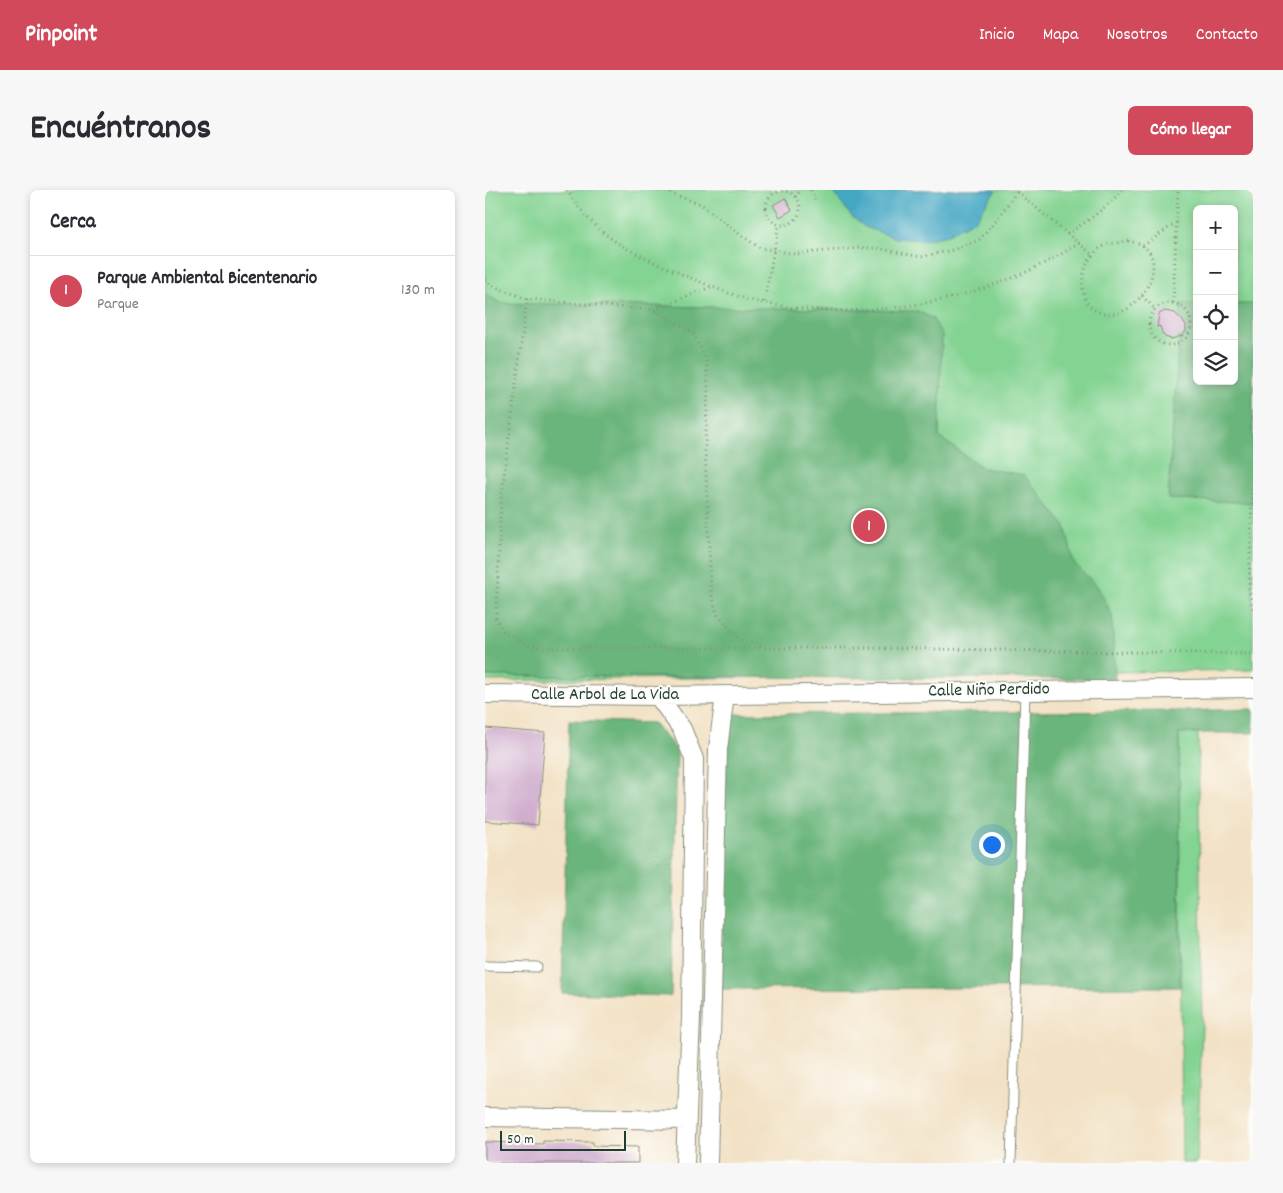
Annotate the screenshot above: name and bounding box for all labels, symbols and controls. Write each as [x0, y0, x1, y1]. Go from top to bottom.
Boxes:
text: Pinpoint [25, 18, 97, 52]
text: Inicio [979, 23, 1015, 48]
text: Mapa [1043, 23, 1078, 48]
text: Nosotros [1106, 23, 1168, 48]
text: Contacto [1196, 23, 1258, 48]
text: Encuéntranos [30, 105, 211, 155]
button: Cómo llegar [1128, 106, 1253, 155]
map controls [1193, 205, 1238, 385]
button: + [1193, 205, 1238, 250]
text: Cerca [50, 208, 96, 238]
button: − [1193, 250, 1238, 295]
text: Parque Ambiental Bicentenario [97, 266, 317, 293]
text: 1 [64, 279, 68, 302]
text: 130 m [401, 279, 435, 302]
text: Parque [97, 293, 139, 316]
button: locate [1193, 295, 1238, 340]
button: layers [1193, 340, 1238, 385]
pin: 1 [853, 507, 885, 545]
street label: Calle Niño Perdido [928, 677, 1050, 705]
street label: Calle Arbol de La Vida [531, 683, 680, 708]
your location [979, 832, 1005, 858]
scale bar [500, 1128, 626, 1151]
text: 50 m [507, 1130, 534, 1150]

